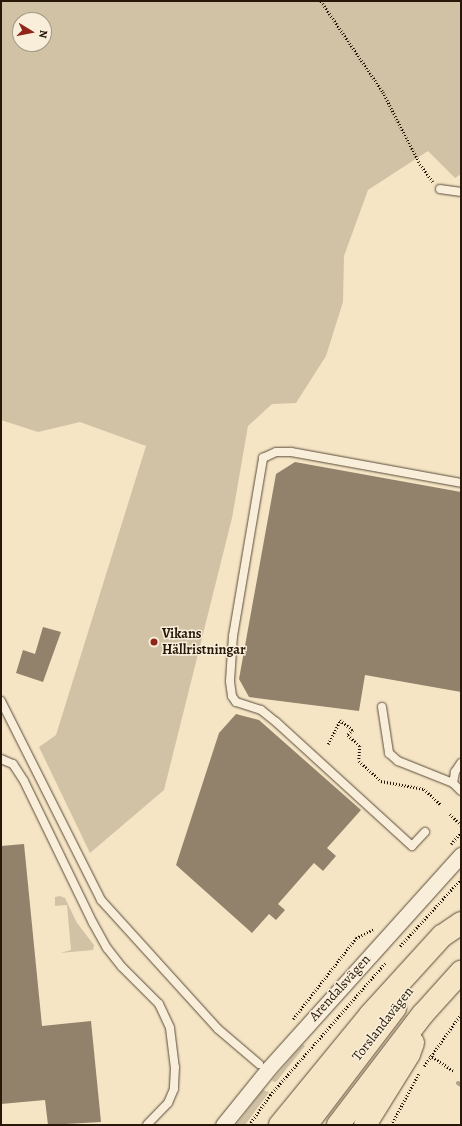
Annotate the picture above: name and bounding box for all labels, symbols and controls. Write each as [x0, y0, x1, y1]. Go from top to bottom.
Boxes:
north arrow [12, 12, 52, 52]
text: N [35, 29, 51, 39]
place label: Vikans Hällristningar [162, 626, 246, 658]
marker: Vikans Hällristningar [149, 637, 159, 647]
street label: Arendalsvägen [306, 951, 374, 1025]
street label: Torslandavägen [349, 984, 417, 1064]

